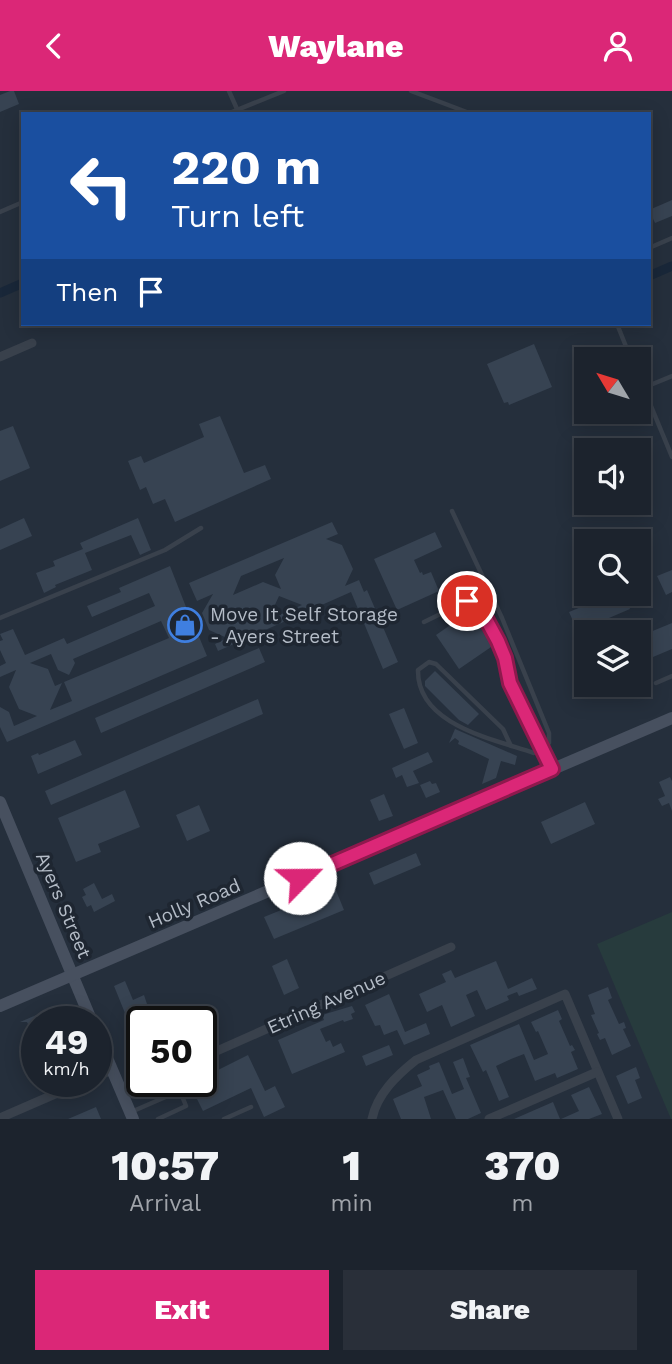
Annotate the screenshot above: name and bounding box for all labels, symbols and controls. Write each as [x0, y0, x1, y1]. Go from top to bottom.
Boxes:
icon: back [35, 27, 73, 65]
text: Waylane [268, 27, 404, 65]
icon: person [599, 27, 637, 65]
text: 220 m [171, 138, 321, 196]
icon: left [56, 140, 147, 231]
text: Turn left [171, 197, 304, 235]
icon: arrive [132, 273, 170, 311]
text: Then [56, 277, 118, 307]
north arrow [574, 347, 651, 423]
map controls [574, 347, 651, 697]
button: sound [574, 438, 651, 515]
button: search [574, 529, 651, 606]
pin [437, 571, 497, 631]
icon: arrive [448, 582, 486, 620]
place label: Move It Self Storage - Ayers Street [210, 603, 398, 648]
shop icon: Move It Self Storage - Ayers Street [166, 606, 204, 644]
button: layers [574, 620, 651, 697]
position arrow [263, 841, 337, 915]
street label: Ayers Street [31, 848, 96, 962]
street label: Holly Road [144, 874, 244, 933]
street label: Etring Avenue [263, 966, 389, 1039]
speed limit sign: 50 [126, 1006, 217, 1097]
text: 49 [44, 1021, 89, 1063]
text: km/h [43, 1058, 90, 1079]
text: 10:57 [111, 1141, 219, 1190]
text: 1 [342, 1141, 361, 1190]
text: 370 [484, 1141, 561, 1190]
text: Arrival [129, 1190, 201, 1217]
text: min [331, 1190, 373, 1217]
text: m [511, 1190, 533, 1217]
button: Exit [35, 1270, 329, 1350]
button: Share [343, 1270, 637, 1350]

